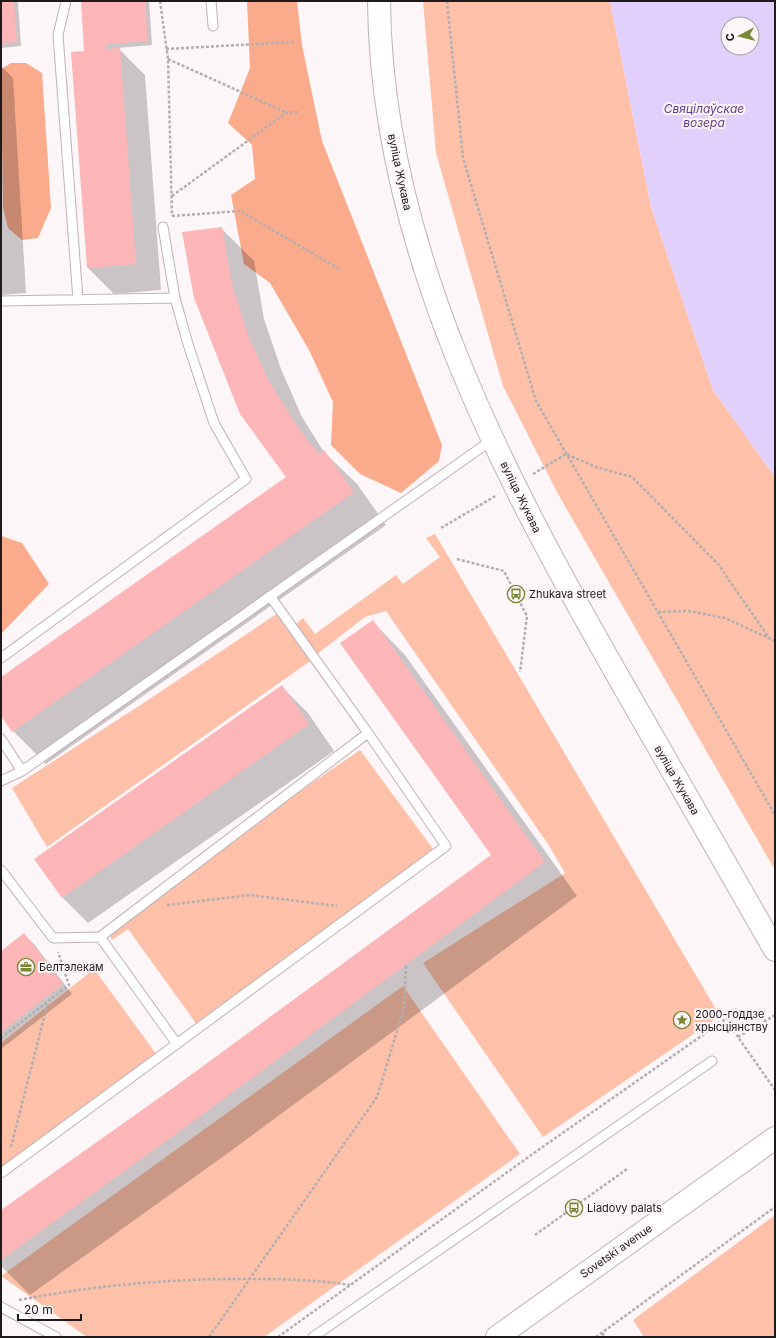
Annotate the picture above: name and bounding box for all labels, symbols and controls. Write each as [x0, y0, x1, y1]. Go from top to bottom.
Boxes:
north arrow [720, 16, 760, 56]
text: С [723, 32, 738, 42]
water label: Свяцілаўскае возера [664, 101, 744, 130]
street label: вуліца Жукава [385, 132, 415, 212]
street label: вуліца Жукава [498, 459, 544, 535]
bus stop icon: Zhukava street [506, 584, 526, 604]
place label: Zhukava street [529, 587, 607, 601]
street label: вуліца Жукава [651, 743, 703, 817]
office icon: Белтэлекам [16, 957, 36, 977]
place label: Белтэлекам [39, 960, 104, 974]
place label: 2000-годдзе хрысціянству [695, 1007, 768, 1034]
place icon: 2000-годдзе хрысціянству [672, 1010, 692, 1030]
bus stop icon: Liadovy palats [564, 1198, 584, 1218]
place label: Liadovy palats [587, 1201, 662, 1215]
street label: Sovetski avenue [577, 1221, 655, 1281]
scale bar [18, 1296, 81, 1322]
text: 20 m [24, 1302, 53, 1317]

